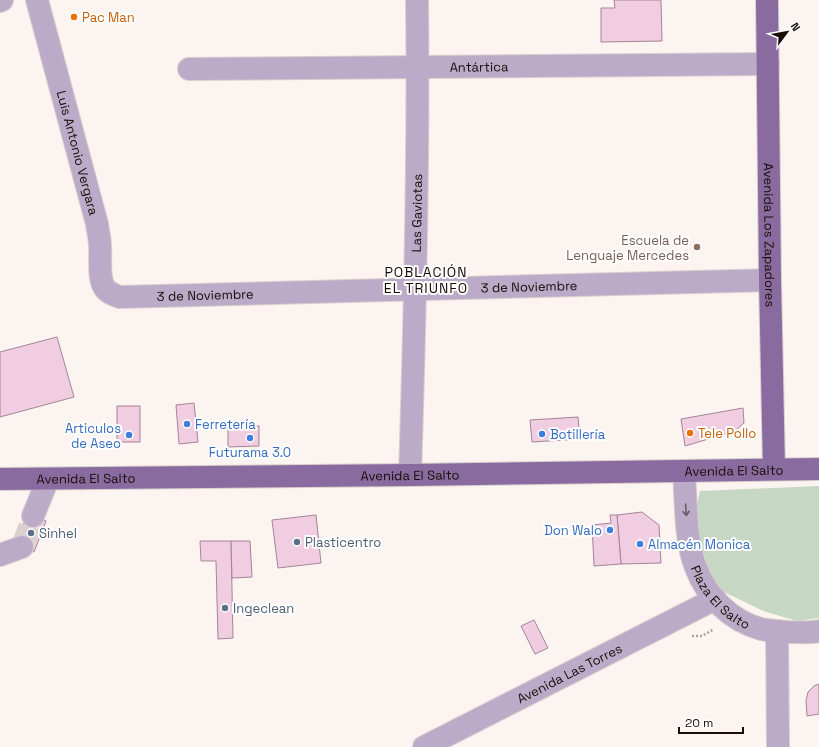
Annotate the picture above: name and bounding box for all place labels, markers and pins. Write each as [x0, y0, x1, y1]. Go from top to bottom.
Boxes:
place label: Pac Man [82, 9, 135, 26]
marker: Pac Man [69, 12, 79, 22]
place label: Escuela de Lenguaje Mercedes [566, 232, 689, 264]
marker: Escuela de Lenguaje Mercedes [692, 242, 702, 252]
place label: Ferretería [195, 416, 256, 433]
marker: Ferretería [182, 419, 192, 429]
place label: Articulos de Aseo [65, 420, 121, 452]
place label: Tele Pollo [698, 425, 756, 442]
place label: Botillería [550, 426, 606, 443]
marker: Tele Pollo [685, 428, 695, 438]
marker: Botillería [537, 429, 547, 439]
marker: Articulos de Aseo [124, 430, 134, 440]
marker: Futurama 3.0 [245, 433, 255, 443]
place label: Futurama 3.0 [209, 444, 291, 461]
place label: Don Walo [544, 522, 602, 539]
place label: Sinhel [39, 525, 77, 542]
marker: Don Walo [605, 525, 615, 535]
marker: Sinhel [26, 528, 36, 538]
place label: Plasticentro [305, 534, 381, 551]
place label: Almacén Monica [648, 536, 751, 553]
marker: Plasticentro [292, 537, 302, 547]
marker: Almacén Monica [635, 539, 645, 549]
place label: Ingeclean [233, 600, 294, 617]
marker: Ingeclean [220, 603, 230, 613]

